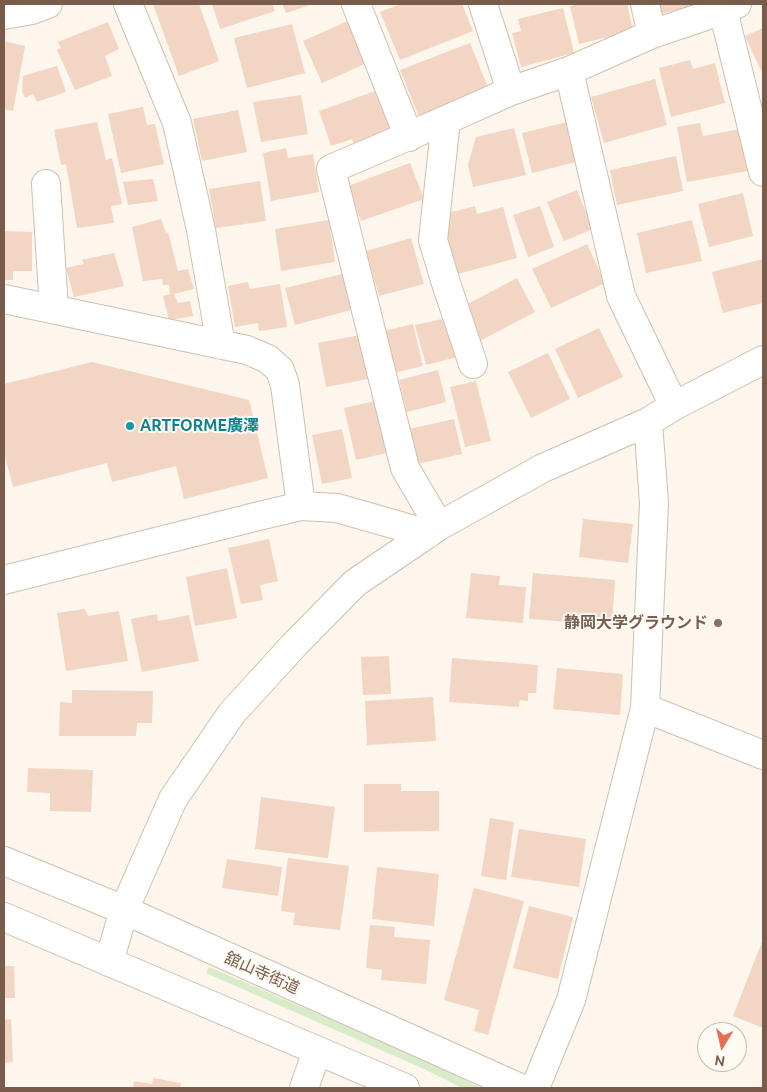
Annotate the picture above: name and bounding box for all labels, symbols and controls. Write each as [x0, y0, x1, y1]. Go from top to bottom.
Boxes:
place label: ARTFORME廣澤 [140, 416, 259, 436]
marker: ARTFORME廣澤 [124, 420, 136, 432]
place label: 静岡大学グラウンド [564, 613, 708, 633]
marker: 静岡大学グラウンド [712, 617, 724, 629]
street label: 舘山寺街道 [222, 948, 302, 998]
north arrow [697, 1022, 747, 1072]
text: N [713, 1052, 726, 1070]

